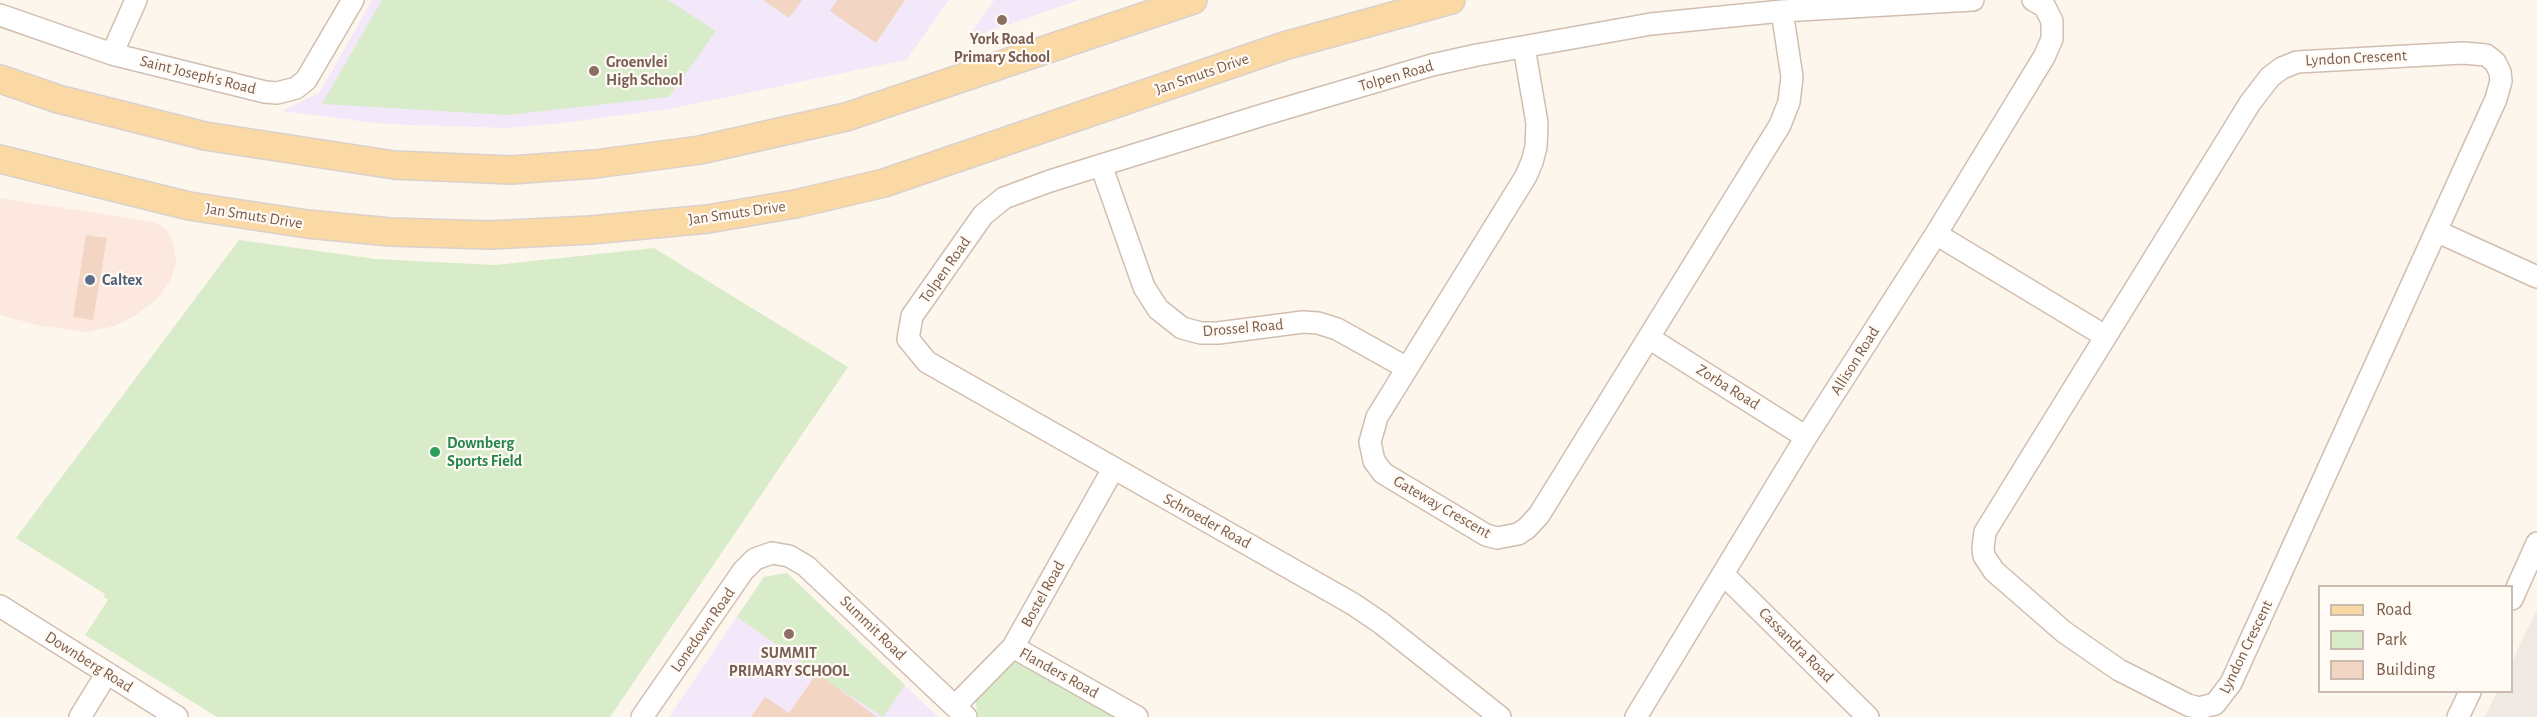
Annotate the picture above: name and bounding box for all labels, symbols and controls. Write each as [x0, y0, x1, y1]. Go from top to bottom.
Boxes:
marker: York Road Primary School [995, 13, 1009, 27]
place label: York Road Primary School [954, 29, 1050, 67]
street label: Lyndon Crescent [2305, 46, 2407, 70]
street label: Jan Smuts Drive [1153, 49, 1251, 99]
street label: Saint Joseph's Road [138, 51, 258, 99]
place label: Groenvlei High School [606, 52, 683, 90]
street label: Tolpen Road [1356, 56, 1436, 96]
marker: Groenvlei High School [587, 64, 601, 78]
street label: Jan Smuts Drive [687, 197, 787, 229]
street label: Jan Smuts Drive [204, 199, 304, 233]
street label: Tolpen Road [915, 233, 975, 307]
place label: Caltex [102, 270, 142, 290]
marker: Caltex [83, 273, 97, 287]
street label: Drossel Road [1202, 315, 1284, 341]
street label: Allison Road [1826, 323, 1884, 399]
street label: Zorba Road [1693, 360, 1763, 414]
place label: Downberg Sports Field [447, 433, 522, 471]
marker: Downberg Sports Field [428, 445, 442, 459]
street label: Gateway Crescent [1390, 471, 1494, 543]
street label: Schroeder Road [1160, 489, 1254, 553]
street label: Bostel Road [1017, 557, 1069, 631]
street label: Lonedown Road [667, 584, 739, 676]
legend [2318, 585, 2513, 693]
street label: Summit Road [836, 592, 910, 664]
street label: Lyndon Crescent [2215, 597, 2277, 697]
text: Road [2376, 601, 2412, 619]
street label: Cassandra Road [1754, 603, 1838, 687]
street label: Downberg Road [41, 627, 137, 697]
marker: SUMMIT PRIMARY SCHOOL [782, 627, 796, 641]
text: Park [2376, 631, 2407, 649]
place label: SUMMIT PRIMARY SCHOOL [729, 643, 849, 681]
street label: Flanders Road [1016, 643, 1102, 703]
text: Building [2376, 661, 2435, 679]

